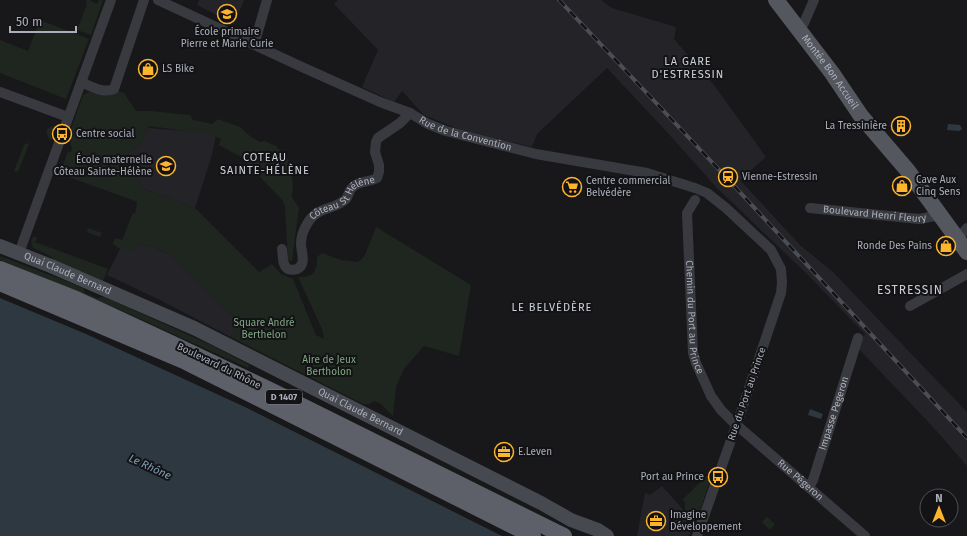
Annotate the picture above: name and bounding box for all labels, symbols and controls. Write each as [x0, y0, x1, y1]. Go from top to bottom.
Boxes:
school or university icon: École primaire Pierre et Marie Curie [216, 3, 238, 25]
scale bar [10, 8, 76, 34]
text: 50 m [16, 15, 42, 29]
place label: École primaire Pierre et Marie Curie [181, 24, 273, 50]
street label: Montée Bon Accueil [799, 32, 861, 112]
district label: LA GARE D'ESTRESSIN [652, 55, 724, 81]
shop icon: LS Bike [137, 58, 159, 80]
place label: LS Bike [162, 63, 194, 75]
street label: Rue de la Convention [417, 114, 513, 154]
building icon: La Tressinière [890, 115, 912, 137]
place label: La Tressinière [825, 120, 887, 132]
bus stop icon: Centre social [51, 123, 73, 145]
place label: Centre social [76, 128, 134, 140]
district label: COTEAU SAINTE-HÉLÈNE [220, 151, 310, 177]
place label: École maternelle Côteau Sainte-Hélène [54, 152, 152, 178]
school or university icon: École maternelle Côteau Sainte-Hélène [155, 155, 177, 177]
station icon: Vienne-Estressin [717, 166, 739, 188]
place label: Vienne-Estressin [742, 171, 818, 183]
street label: Côteau St Hélène [307, 174, 376, 222]
place label: Cave Aux Cinq Sens [916, 174, 961, 198]
place label: Centre commercial Belvédère [586, 175, 670, 199]
shop icon: Cave Aux Cinq Sens [891, 175, 913, 197]
supermarket icon: Centre commercial Belvédère [561, 176, 583, 198]
street label: Boulevard Henri Fleury [822, 203, 927, 225]
shop icon: Ronde Des Pains [935, 235, 957, 257]
place label: Ronde Des Pains [857, 240, 932, 252]
street label: Quai Claude Bernard [22, 250, 113, 297]
street label: Chemin du Port au Prince [683, 260, 706, 376]
district label: ESTRESSIN [877, 283, 943, 297]
district label: LE BELVÉDÈRE [512, 300, 592, 314]
park label: Square André Berthelon [234, 317, 294, 341]
street label: Boulevard du Rhône [175, 340, 263, 392]
street label: Rue du Port au Prince [725, 346, 769, 442]
park label: Aire de Jeux Bertholon [302, 354, 356, 378]
street label: Impasse Pegeron [817, 375, 851, 452]
street label: Quai Claude Bernard [316, 385, 405, 438]
road number: D 1407 [266, 390, 302, 404]
office icon: E.Leven [493, 441, 515, 463]
place label: E.Leven [518, 446, 552, 458]
water label: Le Rhône [127, 452, 173, 483]
street label: Rue Pégeron [775, 457, 826, 503]
bus stop icon: Port au Prince [707, 466, 729, 488]
place label: Port au Prince [640, 471, 704, 483]
north arrow [919, 488, 959, 528]
text: N [935, 492, 943, 505]
place label: Imagine Développement [670, 509, 742, 533]
office icon: Imagine Développement [645, 510, 667, 532]

